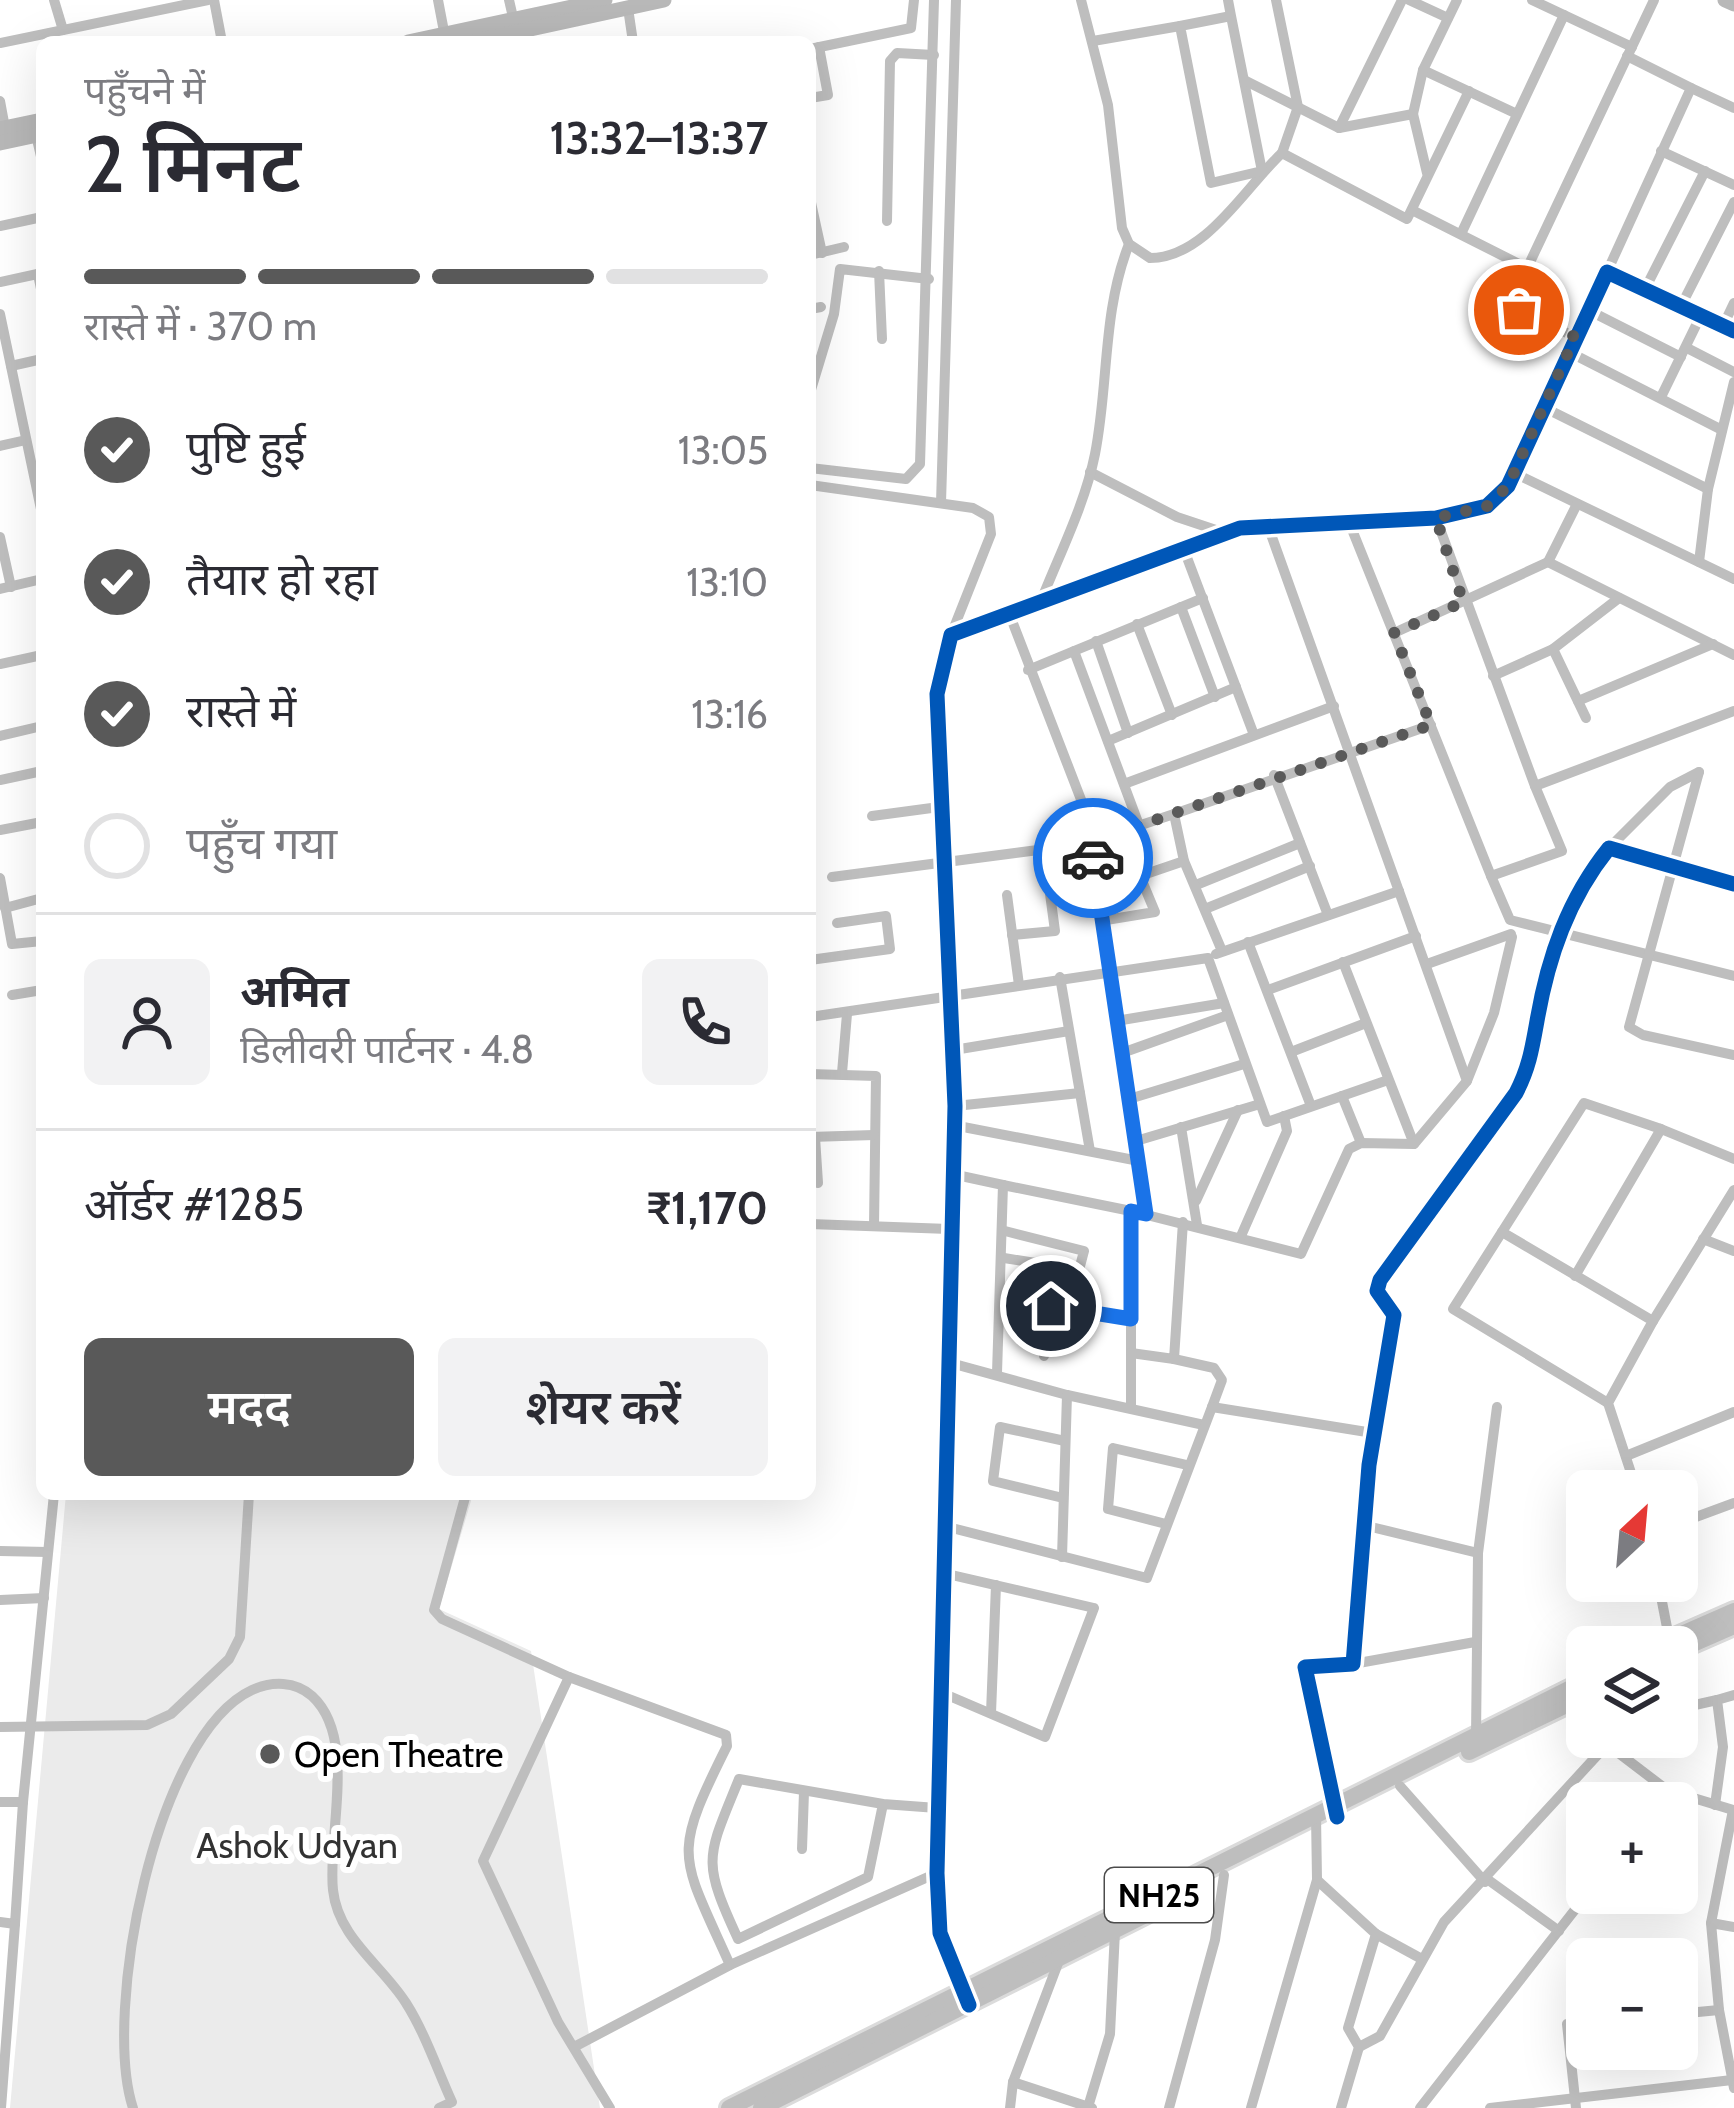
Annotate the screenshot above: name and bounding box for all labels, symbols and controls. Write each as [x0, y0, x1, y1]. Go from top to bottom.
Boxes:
text: पहुँचने में [84, 66, 205, 114]
text: 13:32–13:37 [549, 111, 768, 165]
text: 2 मिनट [84, 117, 301, 212]
pin [1468, 259, 1570, 361]
icon: bag [1486, 277, 1552, 343]
text: रास्ते में · 370 m [84, 302, 317, 350]
icon: check [84, 417, 150, 483]
text: पुष्टि हुई [186, 420, 306, 474]
text: 13:05 [678, 426, 768, 474]
icon: check [84, 549, 150, 615]
text: तैयार हो रहा [186, 552, 378, 606]
text: 13:10 [686, 558, 768, 606]
icon: check [84, 681, 150, 747]
text: रास्ते में [186, 684, 296, 738]
text: 13:16 [691, 690, 768, 738]
courier [1033, 798, 1153, 918]
text: पहुँच गया [186, 816, 337, 870]
icon: car [1060, 825, 1126, 891]
button: person [84, 959, 210, 1085]
button: phone [642, 959, 768, 1085]
text: अमित [240, 964, 349, 1018]
text: डिलीवरी पार्टनर · 4.8 [240, 1025, 534, 1073]
text: ऑर्डर #1285 [84, 1177, 304, 1231]
text: ₹1,170 [646, 1181, 768, 1235]
pin [1000, 1255, 1102, 1357]
icon: home [1018, 1273, 1084, 1339]
button: मदद [84, 1338, 414, 1476]
button: शेयर करें [438, 1338, 768, 1476]
north arrow [1566, 1470, 1698, 1602]
map controls [1566, 1470, 1698, 2070]
button: layers [1566, 1626, 1698, 1758]
place label: Open Theatre [294, 1732, 503, 1776]
marker: Open Theatre [257, 1741, 283, 1767]
button: + [1566, 1782, 1698, 1914]
park label: Ashok Udyan [196, 1823, 398, 1867]
road number: NH25 [1105, 1868, 1213, 1922]
button: − [1566, 1938, 1698, 2070]

